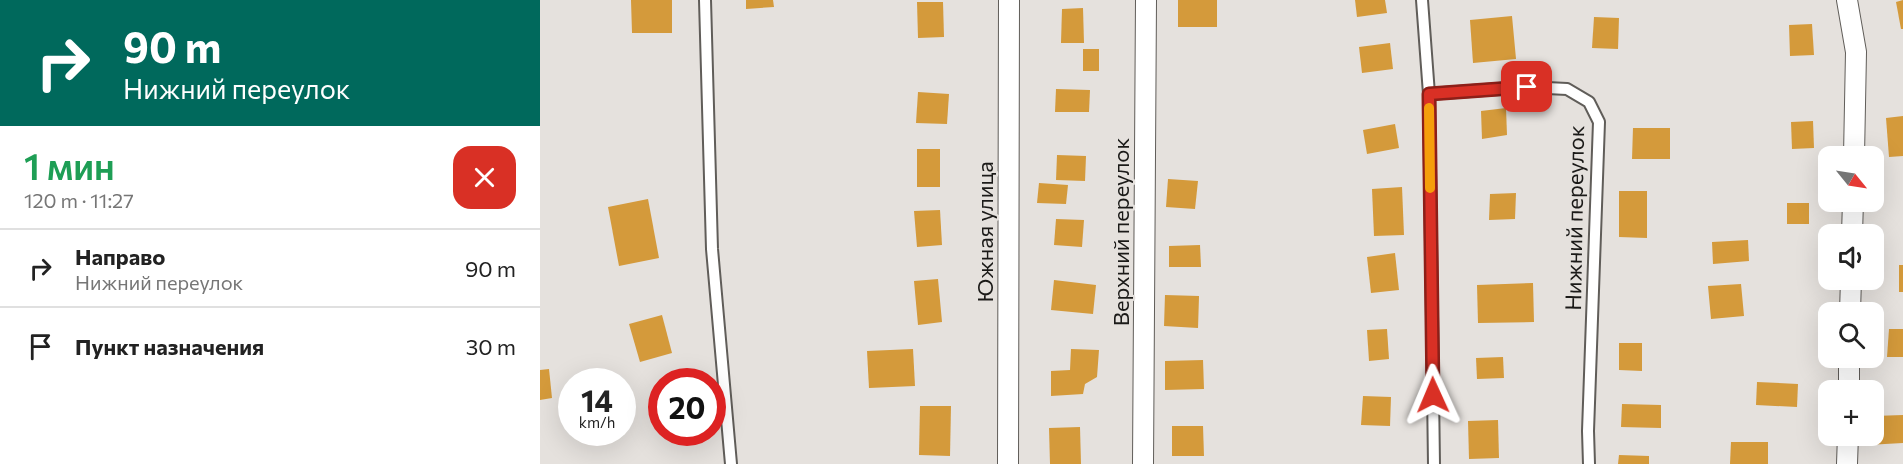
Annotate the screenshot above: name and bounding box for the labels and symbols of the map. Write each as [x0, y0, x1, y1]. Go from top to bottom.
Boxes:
pin [1501, 61, 1552, 112]
street label: Нижний переулок [1559, 125, 1589, 311]
street label: Верхний переулок [1107, 138, 1134, 326]
north arrow [1818, 146, 1884, 212]
street label: Южная улица [971, 161, 998, 303]
position arrow [1401, 363, 1465, 427]
speed limit sign: 20 [648, 368, 726, 446]

